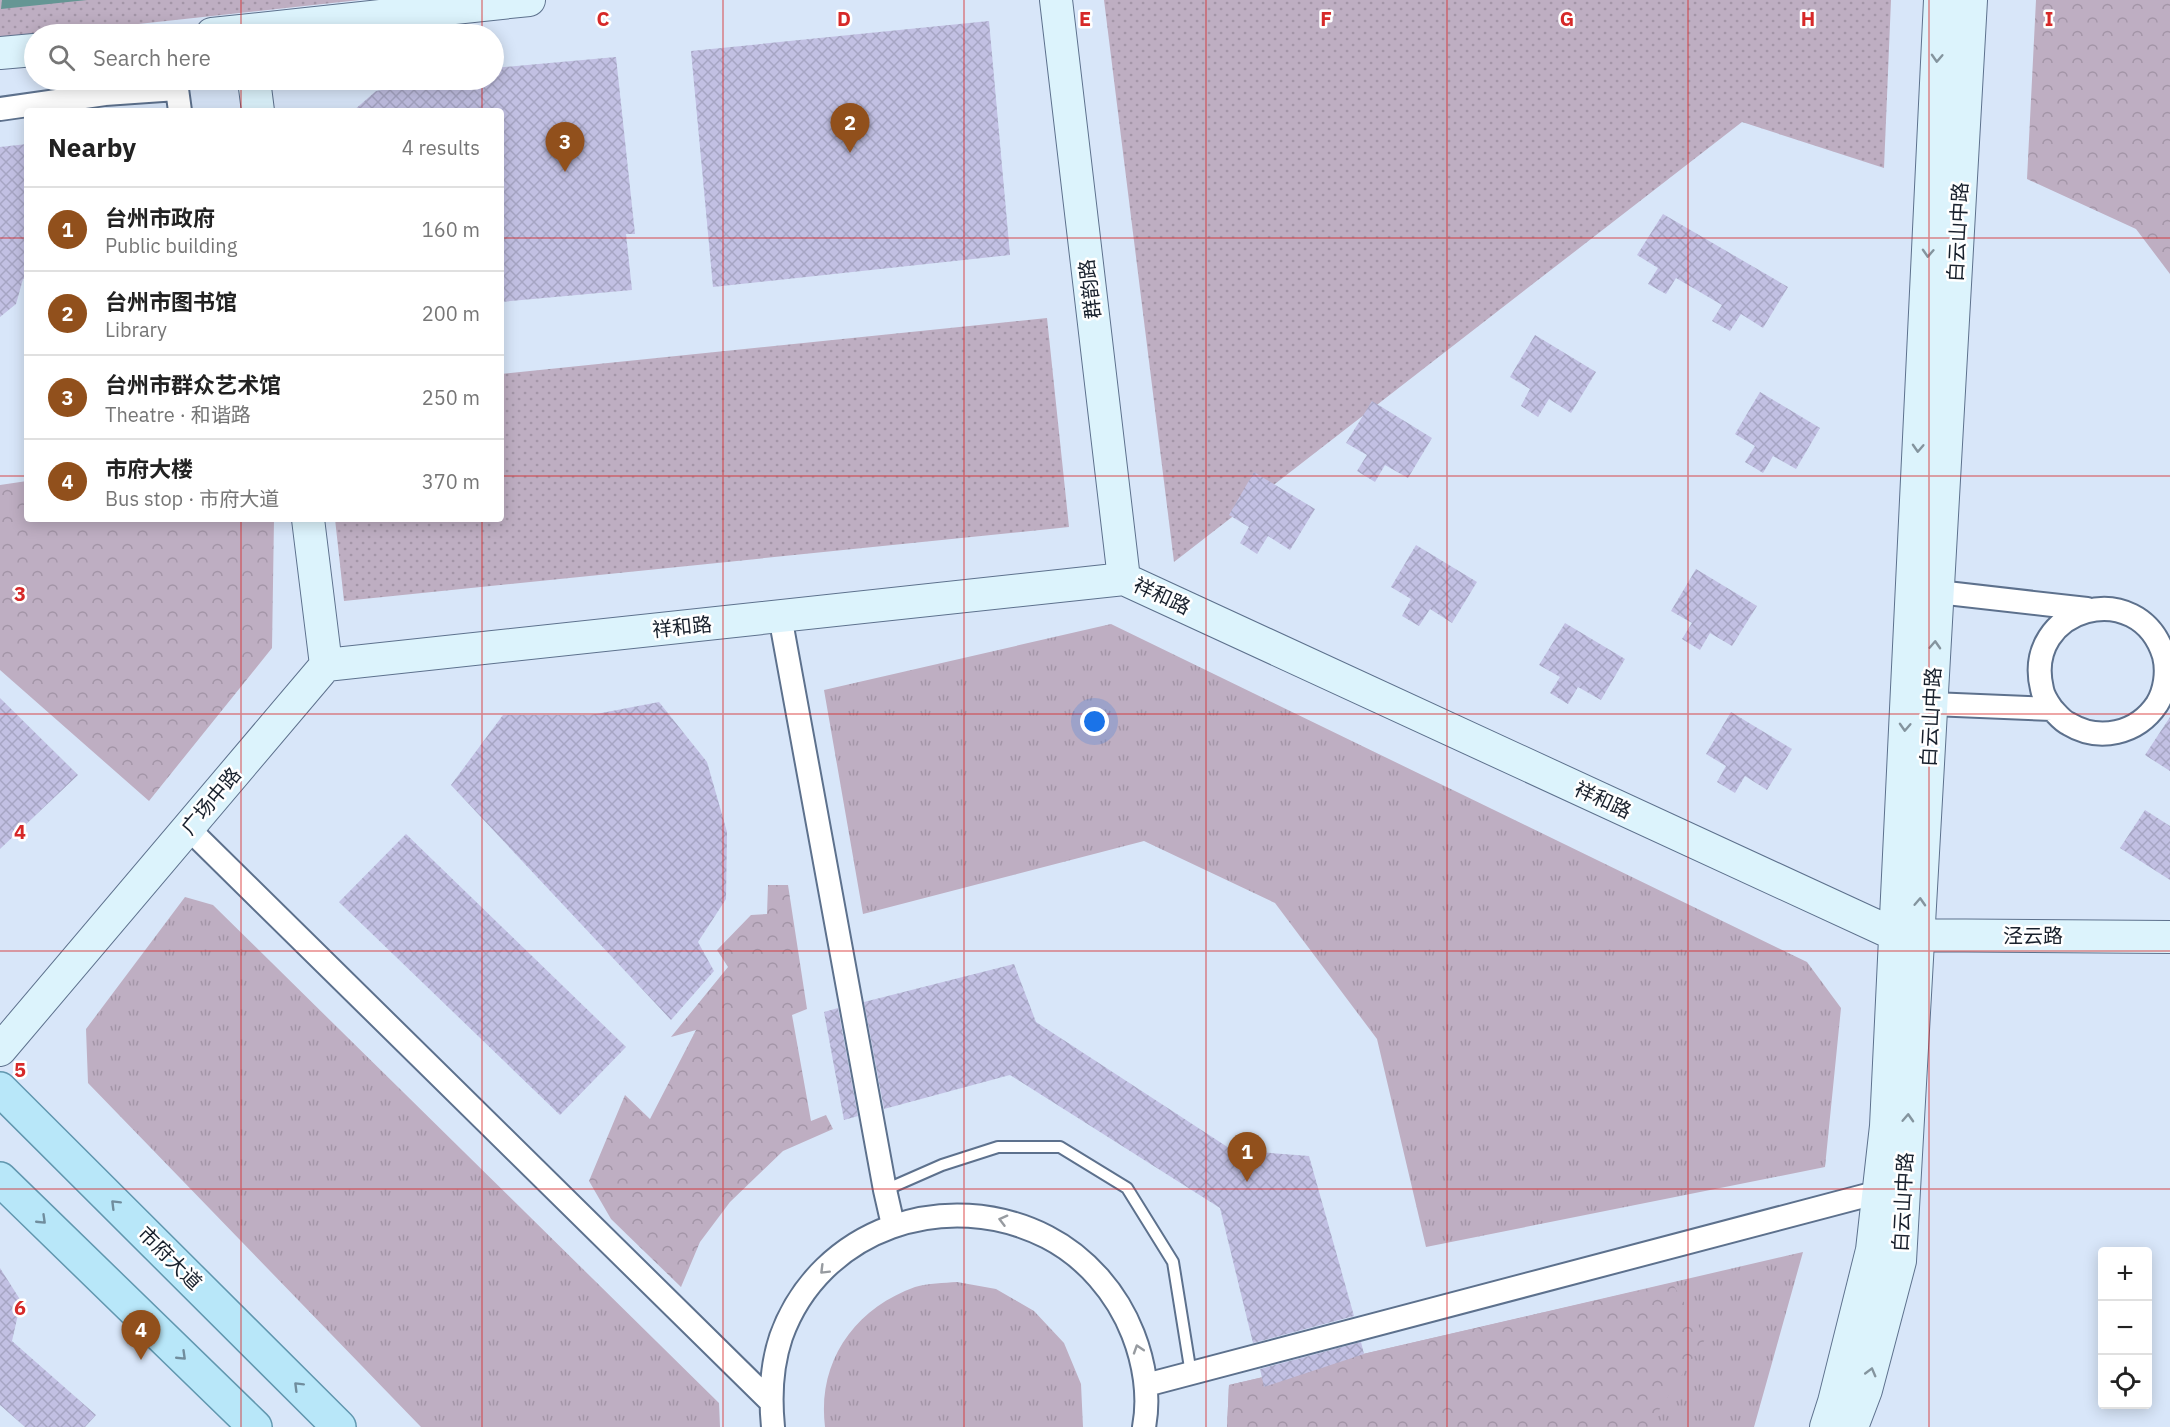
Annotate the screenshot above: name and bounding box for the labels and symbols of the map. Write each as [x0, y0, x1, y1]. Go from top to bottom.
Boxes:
text: C [596, 5, 610, 32]
text: D [837, 5, 851, 32]
text: E [1079, 5, 1091, 32]
text: F [1320, 5, 1332, 32]
text: G [1560, 5, 1574, 32]
text: H [1801, 5, 1815, 32]
text: I [2045, 5, 2053, 32]
one-way arrow [1930, 54, 1943, 63]
pin: 2 [830, 104, 870, 153]
pin: 3 [546, 122, 584, 172]
street label: 白云山中路 [1941, 181, 1974, 283]
one-way arrow [1921, 249, 1934, 258]
street label: 群韵路 [1072, 258, 1107, 320]
one-way arrow [1912, 443, 1925, 452]
street label: 祥和路 [1129, 571, 1195, 620]
text: 3 [14, 580, 26, 607]
street label: 祥和路 [651, 610, 713, 643]
one-way arrow [1928, 640, 1941, 649]
street label: 白云山中路 [1914, 666, 1947, 768]
your location [1080, 707, 1109, 736]
one-way arrow [1898, 722, 1911, 731]
street label: 广场中路 [175, 761, 247, 840]
street label: 祥和路 [1570, 775, 1636, 824]
text: 4 [14, 818, 26, 845]
one-way arrow [1914, 898, 1927, 907]
street label: 泾云路 [2003, 922, 2063, 949]
text: 5 [14, 1056, 26, 1083]
one-way arrow [1902, 1113, 1915, 1122]
pin: 1 [1228, 1132, 1266, 1182]
street label: 白云山中路 [1886, 1151, 1919, 1253]
one-way arrow [112, 1200, 123, 1211]
one-way arrow [34, 1212, 45, 1223]
one-way arrow [998, 1215, 1009, 1227]
street label: 市府大道 [133, 1220, 208, 1295]
one-way arrow [821, 1263, 832, 1274]
text: 6 [14, 1294, 26, 1321]
pin: 4 [122, 1310, 160, 1360]
one-way arrow [1132, 1344, 1145, 1355]
one-way arrow [174, 1348, 185, 1359]
one-way arrow [1864, 1367, 1876, 1378]
one-way arrow [294, 1382, 305, 1393]

